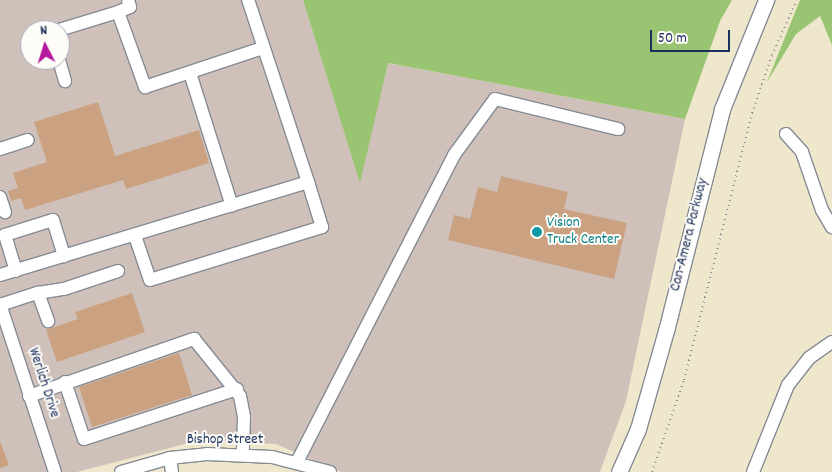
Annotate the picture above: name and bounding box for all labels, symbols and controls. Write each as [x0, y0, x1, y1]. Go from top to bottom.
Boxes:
north arrow [20, 20, 70, 70]
scale bar [652, 20, 732, 52]
text: N [39, 21, 48, 41]
text: 50 m [658, 28, 687, 50]
street label: Can-Amera Parkway [667, 177, 713, 293]
place label: Vision Truck Center [547, 214, 619, 249]
marker: Vision Truck Center [531, 226, 543, 238]
street label: Werlich Drive [23, 346, 63, 420]
street label: Bishop Street [187, 432, 263, 450]

